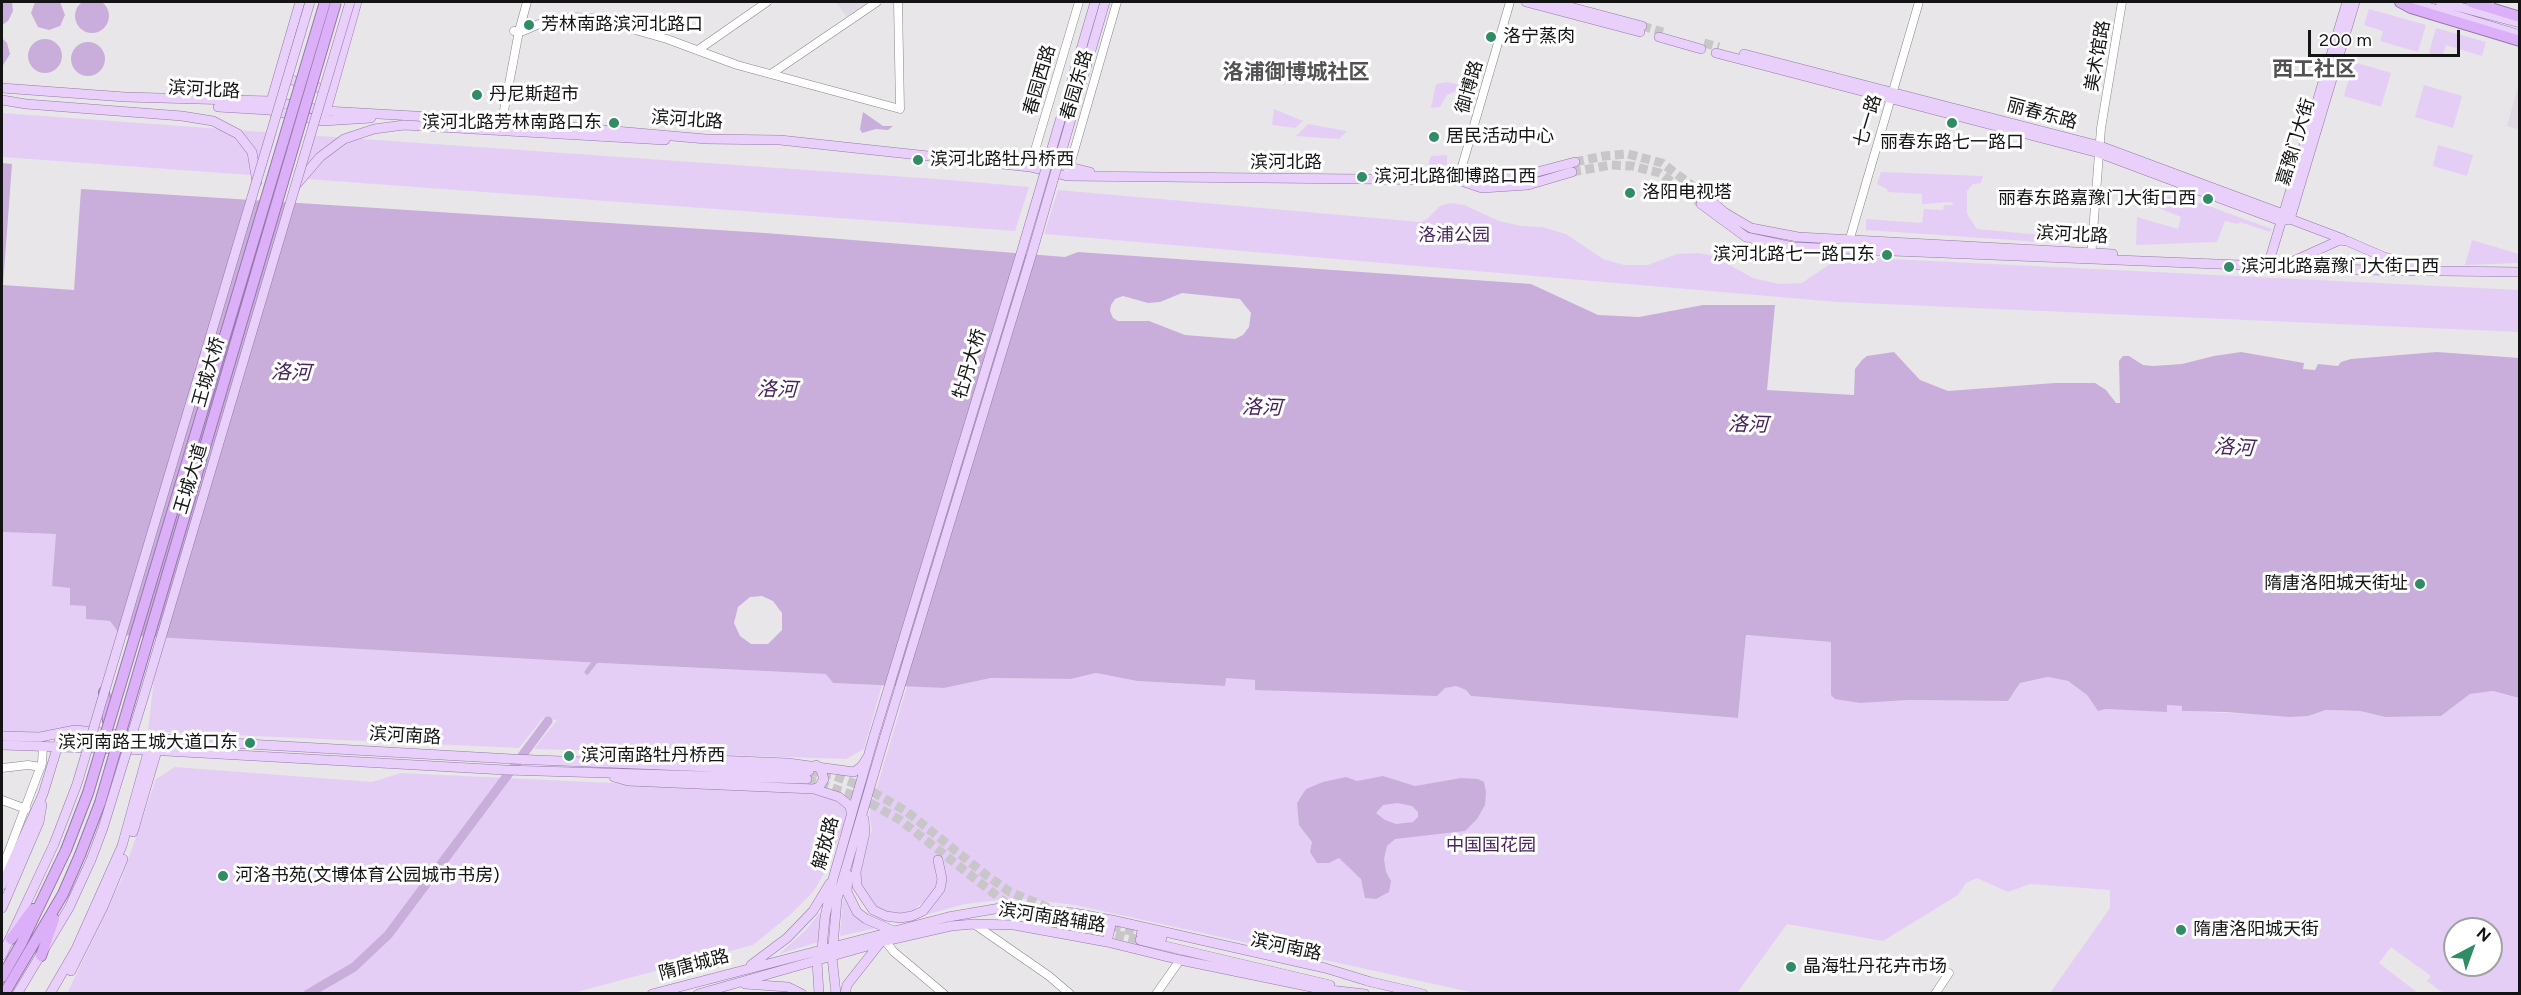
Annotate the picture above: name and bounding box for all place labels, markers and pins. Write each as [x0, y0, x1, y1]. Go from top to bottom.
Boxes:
place label: 芳林南路滨河北路口 [541, 14, 703, 36]
marker: 芳林南路滨河北路口 [522, 18, 536, 32]
place label: 洛宁蒸肉 [1503, 26, 1575, 48]
marker: 洛宁蒸肉 [1484, 30, 1498, 44]
place label: 丹尼斯超市 [489, 84, 579, 106]
marker: 丹尼斯超市 [470, 88, 484, 102]
place label: 滨河北路芳林南路口东 [422, 112, 602, 134]
marker: 滨河北路芳林南路口东 [607, 116, 621, 130]
marker: 丽春东路七一路口 [1945, 116, 1959, 130]
place label: 居民活动中心 [1446, 126, 1554, 148]
marker: 居民活动中心 [1427, 130, 1441, 144]
place label: 丽春东路七一路口 [1880, 132, 2024, 154]
place label: 滨河北路牡丹桥西 [930, 149, 1074, 171]
marker: 滨河北路牡丹桥西 [911, 153, 925, 167]
place label: 滨河北路御博路口西 [1374, 166, 1536, 188]
marker: 滨河北路御博路口西 [1355, 170, 1369, 184]
place label: 洛阳电视塔 [1642, 182, 1732, 204]
marker: 洛阳电视塔 [1623, 186, 1637, 200]
place label: 丽春东路嘉豫门大街口西 [1998, 188, 2196, 210]
marker: 丽春东路嘉豫门大街口西 [2201, 192, 2215, 206]
place label: 滨河北路七一路口东 [1713, 244, 1875, 266]
marker: 滨河北路七一路口东 [1880, 248, 1894, 262]
place label: 滨河北路嘉豫门大街口西 [2241, 256, 2439, 278]
marker: 滨河北路嘉豫门大街口西 [2222, 260, 2236, 274]
place label: 隋唐洛阳城天街址 [2264, 573, 2408, 595]
marker: 隋唐洛阳城天街址 [2413, 577, 2427, 591]
place label: 滨河南路王城大道口东 [58, 732, 238, 754]
marker: 滨河南路王城大道口东 [243, 736, 257, 750]
place label: 滨河南路牡丹桥西 [581, 745, 725, 767]
marker: 滨河南路牡丹桥西 [562, 749, 576, 763]
place label: 河洛书苑(文博体育公园城市书房) [235, 865, 500, 887]
marker: 河洛书苑(文博体育公园城市书房) [216, 869, 230, 883]
place label: 隋唐洛阳城天街 [2193, 919, 2319, 941]
marker: 隋唐洛阳城天街 [2174, 923, 2188, 937]
place label: 晶海牡丹花卉市场 [1803, 956, 1947, 978]
marker: 晶海牡丹花卉市场 [1784, 960, 1798, 974]

